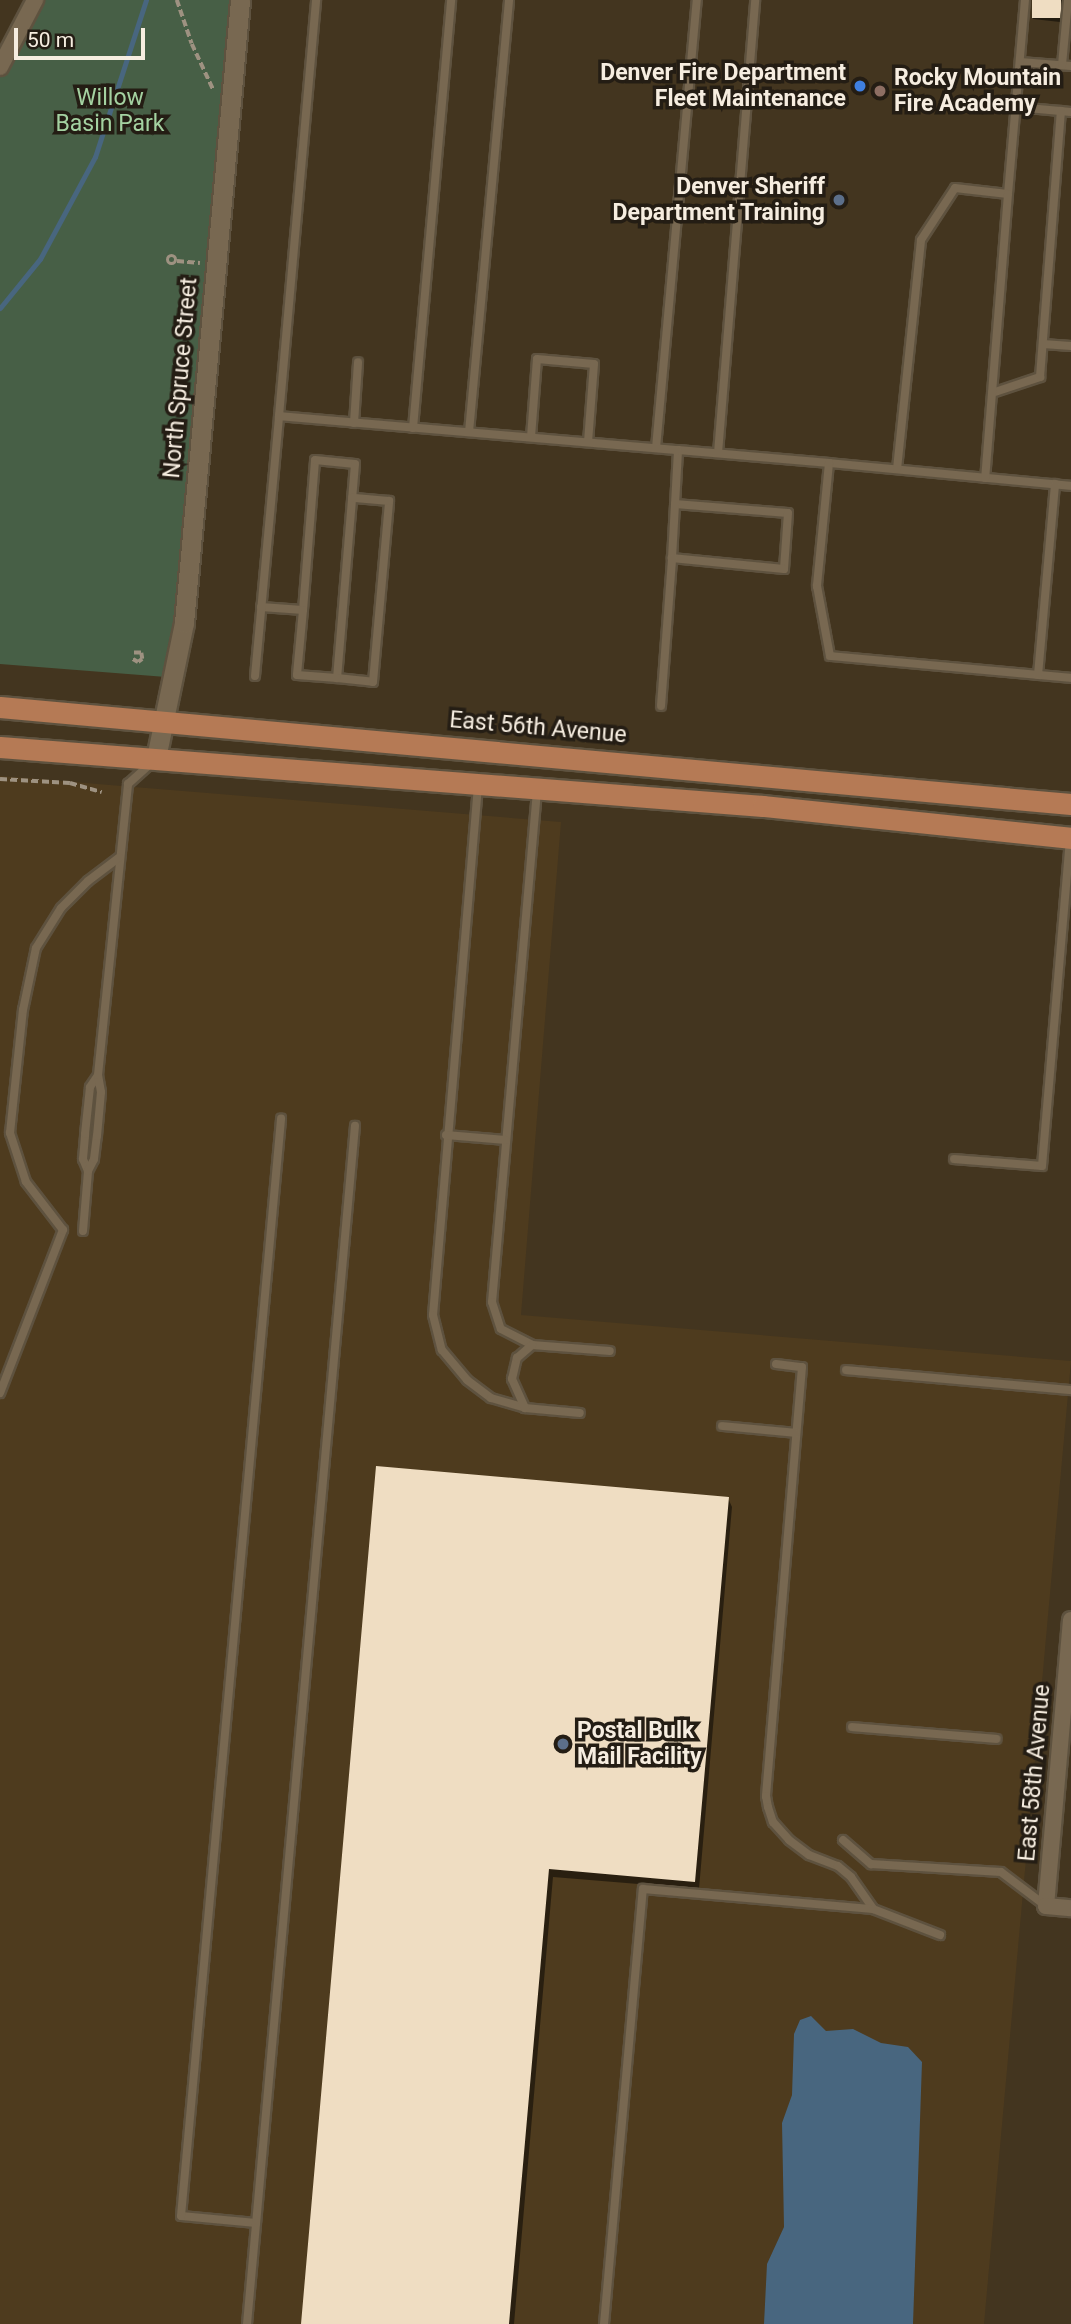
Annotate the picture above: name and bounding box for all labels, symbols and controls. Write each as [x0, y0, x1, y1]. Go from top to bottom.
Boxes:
scale bar [18, 14, 149, 58]
text: 50 m [27, 28, 74, 52]
place label: Denver Fire Department Fleet Maintenance [600, 59, 846, 113]
place label: Rocky Mountain Fire Academy [894, 64, 1061, 118]
marker: Denver Fire Department Fleet Maintenance [852, 78, 868, 94]
marker: Rocky Mountain Fire Academy [872, 83, 888, 99]
park label: Willow Basin Park [55, 84, 165, 138]
place label: Denver Sheriff Department Training [612, 173, 825, 227]
marker: Denver Sheriff Department Training [831, 192, 847, 208]
street label: North Spruce Street [158, 276, 204, 480]
street label: East 56th Avenue [448, 707, 628, 749]
street label: East 58th Avenue [1014, 1683, 1056, 1863]
place label: Postal Bulk Mail Facility [577, 1717, 701, 1771]
marker: Postal Bulk Mail Facility [555, 1736, 571, 1752]

